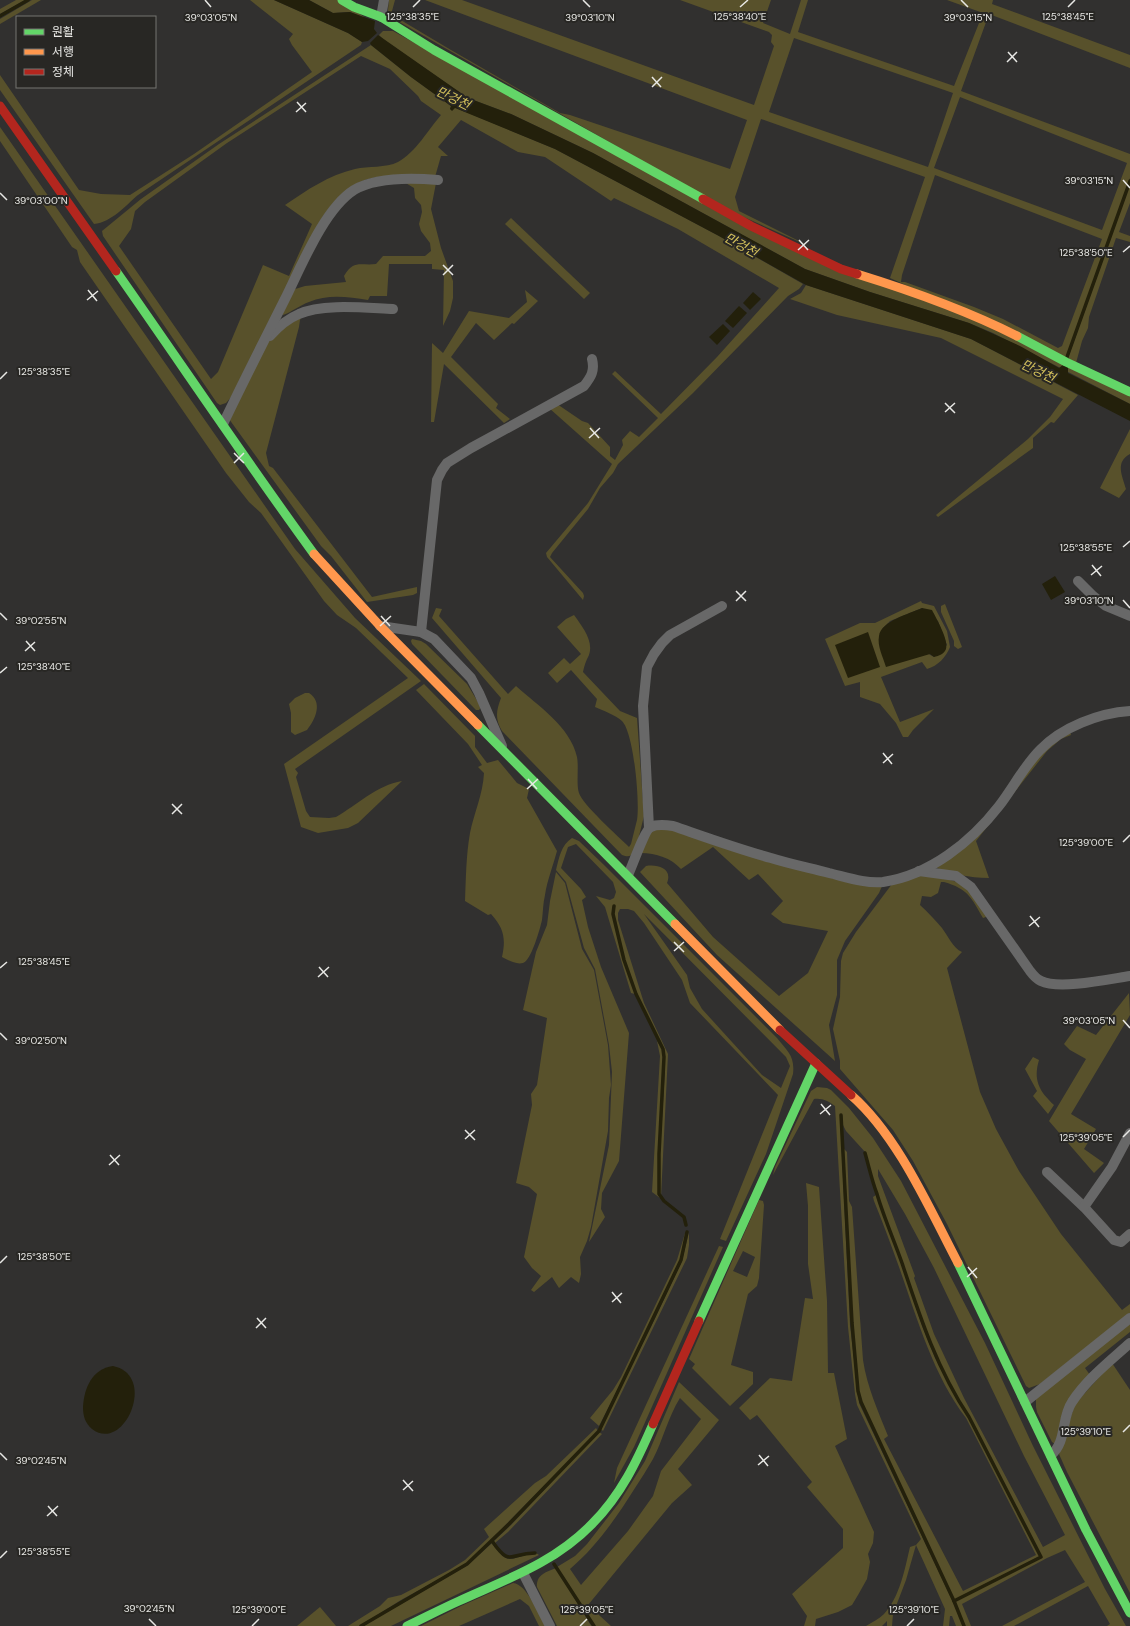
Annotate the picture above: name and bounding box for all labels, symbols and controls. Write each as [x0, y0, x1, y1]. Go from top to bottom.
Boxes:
text: 125°38'35"E [387, 10, 440, 23]
text: 125°38'40"E [714, 10, 767, 23]
text: 125°38'45"E [1042, 10, 1094, 23]
text: 39°03'05"N [185, 11, 237, 24]
text: 39°03'10"N [565, 11, 615, 24]
text: 39°03'15"N [944, 11, 992, 24]
legend [16, 16, 156, 88]
text: 원활 [52, 24, 74, 40]
text: 서행 [52, 44, 74, 60]
text: 정체 [52, 64, 74, 80]
water label: 만겅천 [433, 82, 474, 114]
text: 39°03'15"N [1065, 174, 1113, 187]
text: 39°03'00"N [14, 194, 68, 207]
water label: 만겅천 [721, 229, 762, 262]
text: 125°38'50"E [1059, 246, 1113, 259]
water label: 만겅천 [1018, 355, 1059, 387]
text: 125°38'35"E [18, 365, 71, 378]
text: 125°38'55"E [1060, 541, 1112, 554]
text: 39°03'10"N [1064, 594, 1114, 607]
text: 39°02'55"N [16, 614, 67, 627]
text: 125°38'40"E [18, 660, 71, 673]
text: 125°39'00"E [1059, 836, 1113, 849]
text: 125°38'45"E [18, 955, 70, 968]
text: 39°03'05"N [1063, 1014, 1115, 1027]
text: 39°02'50"N [15, 1034, 67, 1047]
text: 125°39'05"E [1059, 1131, 1113, 1144]
text: 125°38'50"E [17, 1250, 71, 1263]
text: 125°39'10"E [1061, 1425, 1112, 1438]
text: 39°02'45"N [16, 1454, 66, 1467]
text: 125°38'55"E [18, 1545, 70, 1558]
text: 39°02'45"N [124, 1602, 174, 1615]
text: 125°39'00"E [232, 1603, 286, 1616]
text: 125°39'05"E [560, 1603, 614, 1616]
text: 125°39'10"E [889, 1603, 940, 1616]

